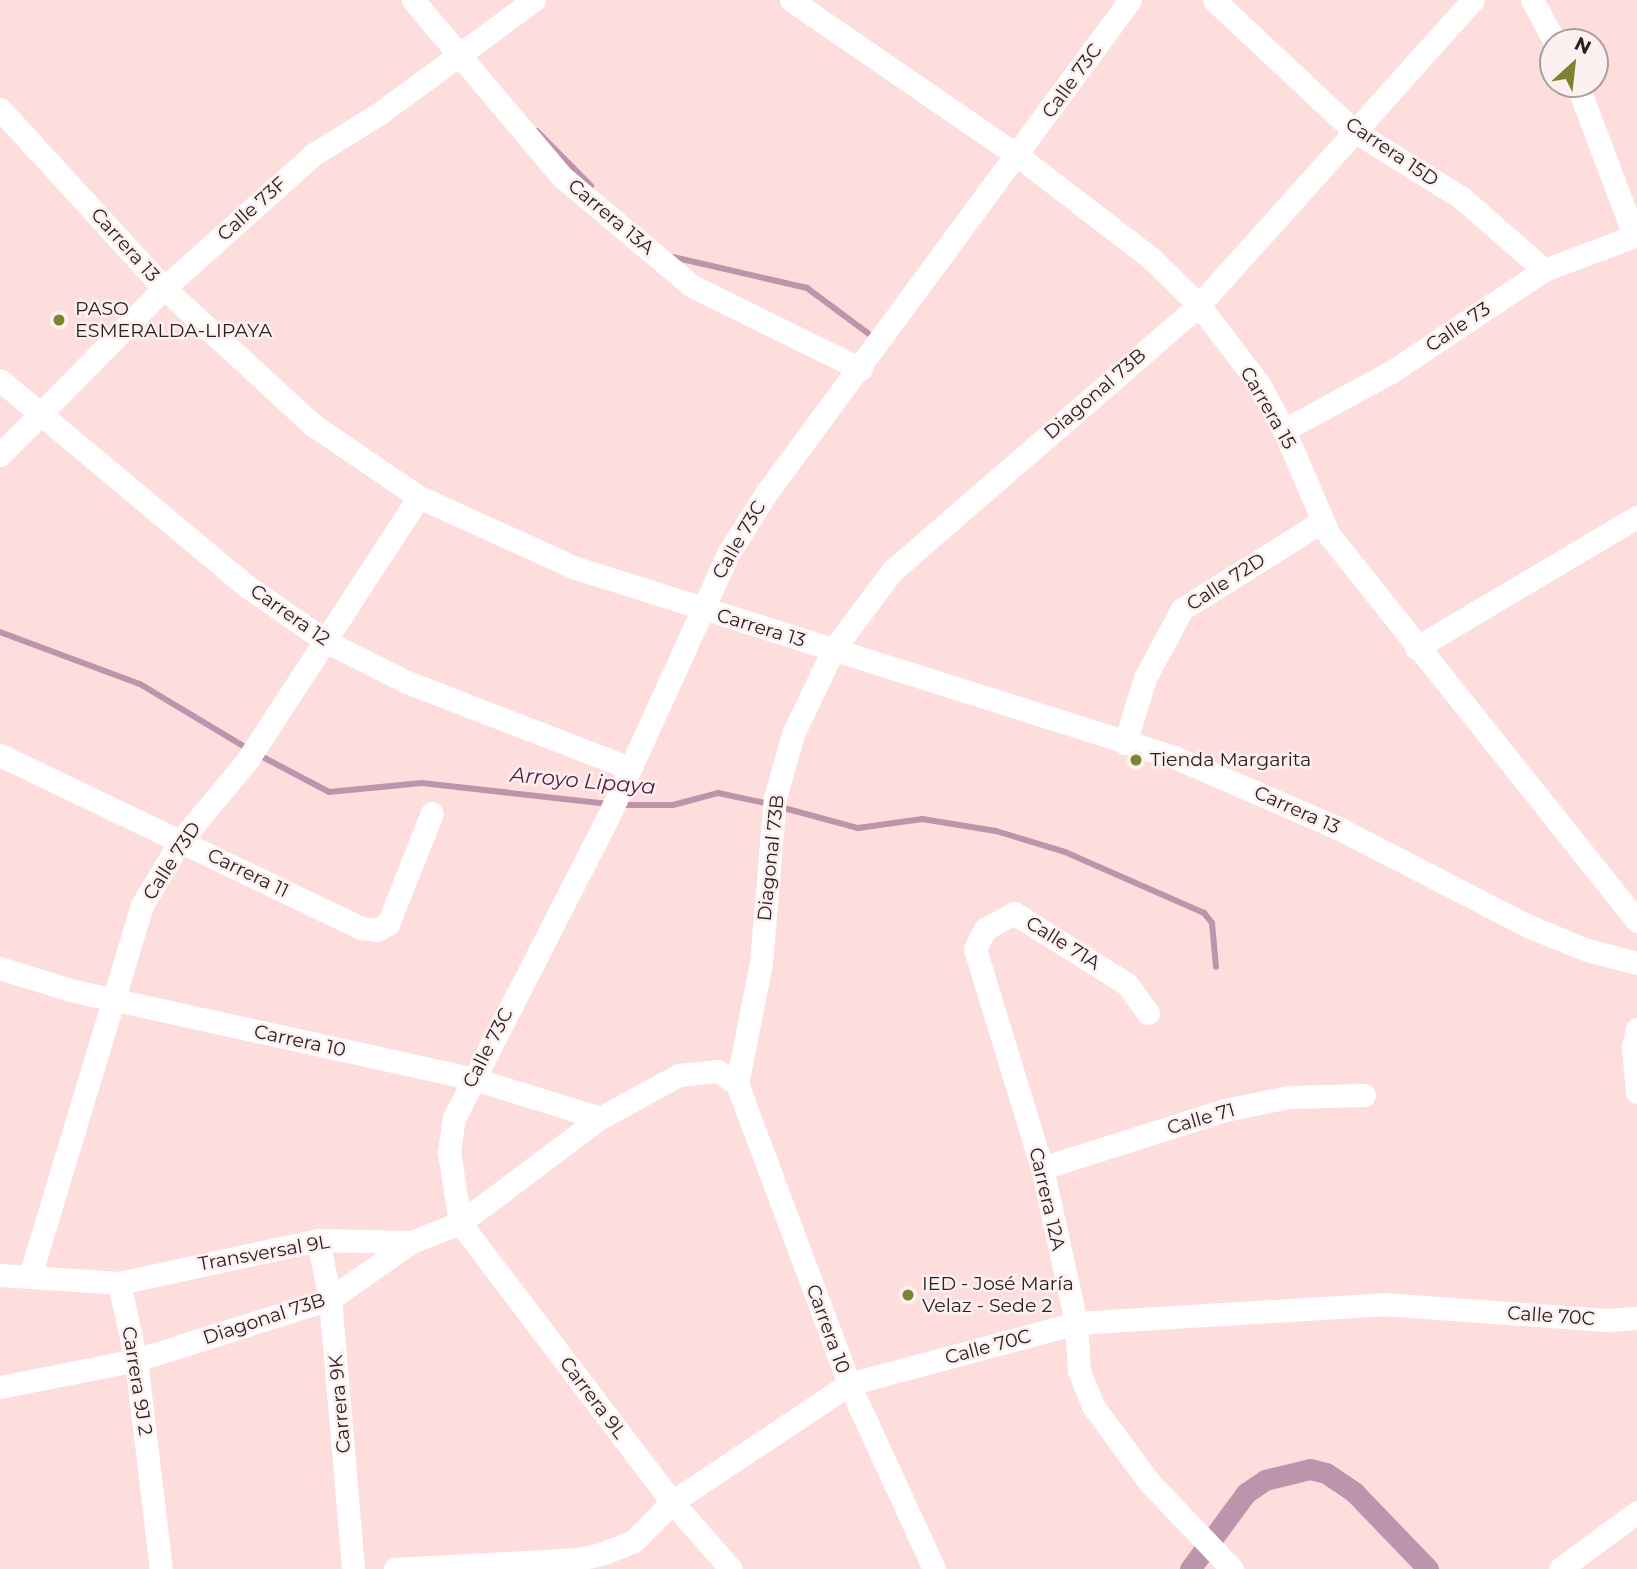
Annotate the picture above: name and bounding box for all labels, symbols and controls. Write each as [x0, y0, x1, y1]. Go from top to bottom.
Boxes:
north arrow [1539, 28, 1609, 98]
text: N [1571, 32, 1595, 59]
street label: Calle 73C [1037, 39, 1107, 123]
street label: Carrera 15D [1341, 113, 1443, 191]
street label: Calle 73F [213, 172, 291, 246]
street label: Carrera 13A [563, 174, 659, 260]
street label: Carrera 13 [86, 203, 164, 287]
street label: Calle 73 [1421, 297, 1495, 357]
place label: PASO ESMERALDA-LIPAYA [75, 298, 272, 342]
marker: PASO ESMERALDA-LIPAYA [49, 310, 69, 330]
street label: Diagonal 73B [1040, 344, 1150, 444]
street label: Carrera 15 [1235, 363, 1301, 453]
street label: Calle 73C [708, 497, 770, 583]
street label: Calle 72D [1183, 548, 1269, 616]
street label: Carrera 12 [246, 579, 334, 651]
street label: Carrera 13 [714, 604, 808, 652]
place label: Tienda Margarita [1150, 749, 1311, 771]
marker: Tienda Margarita [1128, 752, 1144, 768]
water label: Arroyo Lipaya [509, 762, 657, 800]
street label: Carrera 13 [1251, 781, 1343, 839]
street label: Diagonal 73B [753, 794, 789, 922]
street label: Calle 73D [138, 818, 206, 904]
street label: Carrera 11 [204, 844, 292, 902]
street label: Calle 71A [1022, 911, 1104, 975]
street label: Calle 73C [458, 1004, 518, 1092]
street label: Carrera 10 [252, 1020, 348, 1062]
street label: Calle 71 [1164, 1098, 1238, 1140]
street label: Carrera 12A [1024, 1145, 1070, 1253]
street label: Transversal 9L [197, 1230, 331, 1276]
place label: IED - José María Velaz - Sede 2 [922, 1273, 1074, 1317]
street label: Carrera 10 [801, 1281, 855, 1377]
marker: IED - José María Velaz - Sede 2 [900, 1287, 916, 1303]
street label: Diagonal 73B [200, 1289, 328, 1349]
street label: Calle 70C [1506, 1302, 1596, 1330]
street label: Carrera 9J 2 [117, 1325, 157, 1437]
street label: Calle 70C [943, 1325, 1033, 1369]
street label: Carrera 9L [555, 1353, 631, 1443]
street label: Carrera 9K [324, 1354, 356, 1454]

